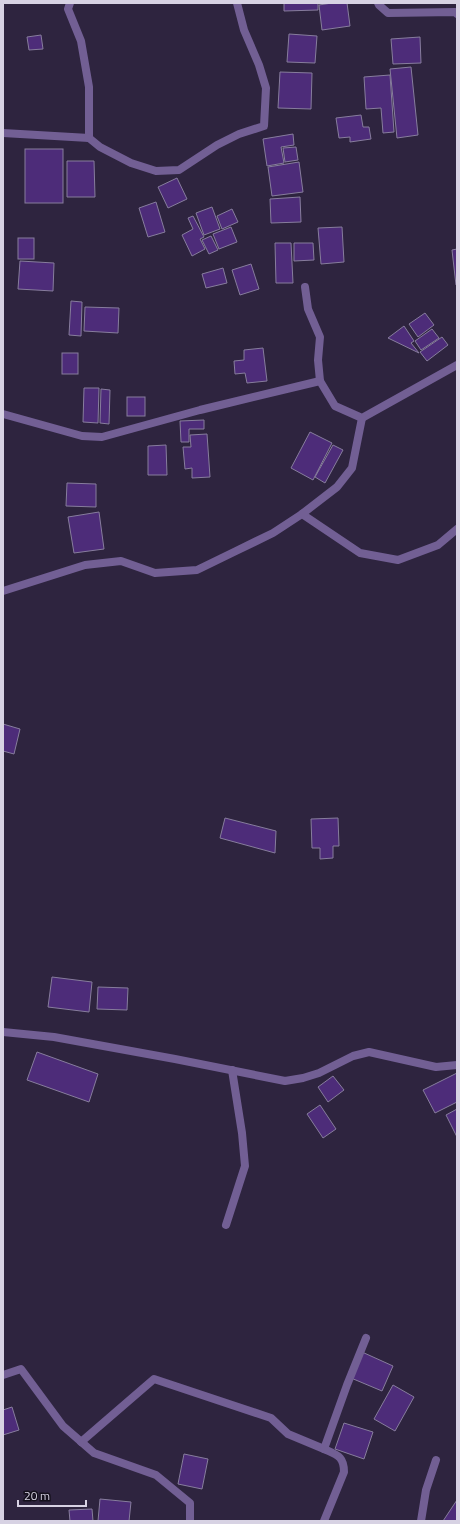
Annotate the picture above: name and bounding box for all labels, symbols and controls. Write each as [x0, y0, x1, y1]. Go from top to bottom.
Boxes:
scale bar [18, 1482, 86, 1508]
text: 20 m [24, 1486, 50, 1505]

